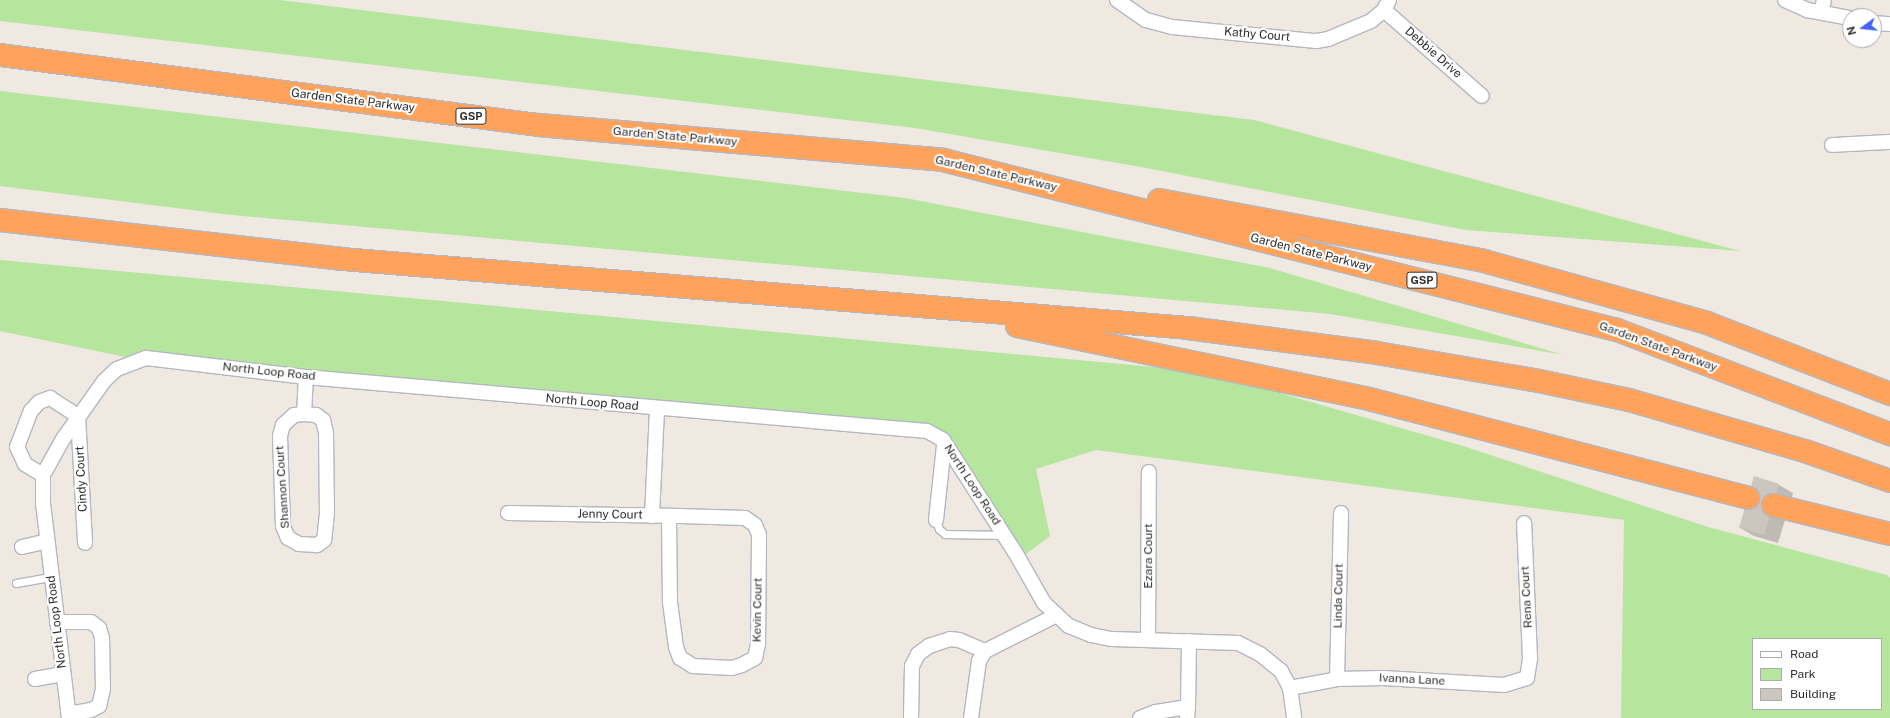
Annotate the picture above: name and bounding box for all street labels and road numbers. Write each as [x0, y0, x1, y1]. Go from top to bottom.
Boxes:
street label: Debbie Drive [1402, 24, 1464, 82]
street label: Kathy Court [1223, 25, 1291, 45]
street label: Garden State Parkway [290, 86, 416, 116]
road number: GSP [455, 107, 487, 125]
street label: Garden State Parkway [612, 124, 738, 150]
street label: Garden State Parkway [934, 153, 1058, 195]
street label: Garden State Parkway [1249, 231, 1373, 275]
road number: GSP [1406, 271, 1438, 289]
street label: Garden State Parkway [1597, 319, 1719, 375]
street label: North Loop Road [222, 360, 316, 384]
street label: North Loop Road [545, 392, 639, 414]
street label: North Loop Road [940, 442, 1004, 528]
street label: Shannon Court [273, 445, 293, 529]
street label: Cindy Court [73, 446, 91, 512]
street label: Jenny Court [577, 507, 643, 523]
street label: Ezara Court [1142, 523, 1156, 589]
street label: Linda Court [1331, 563, 1347, 629]
street label: Rena Court [1518, 565, 1536, 629]
street label: North Loop Road [44, 575, 70, 669]
street label: Kevin Court [750, 578, 766, 642]
street label: Ivanna Lane [1378, 671, 1446, 689]

